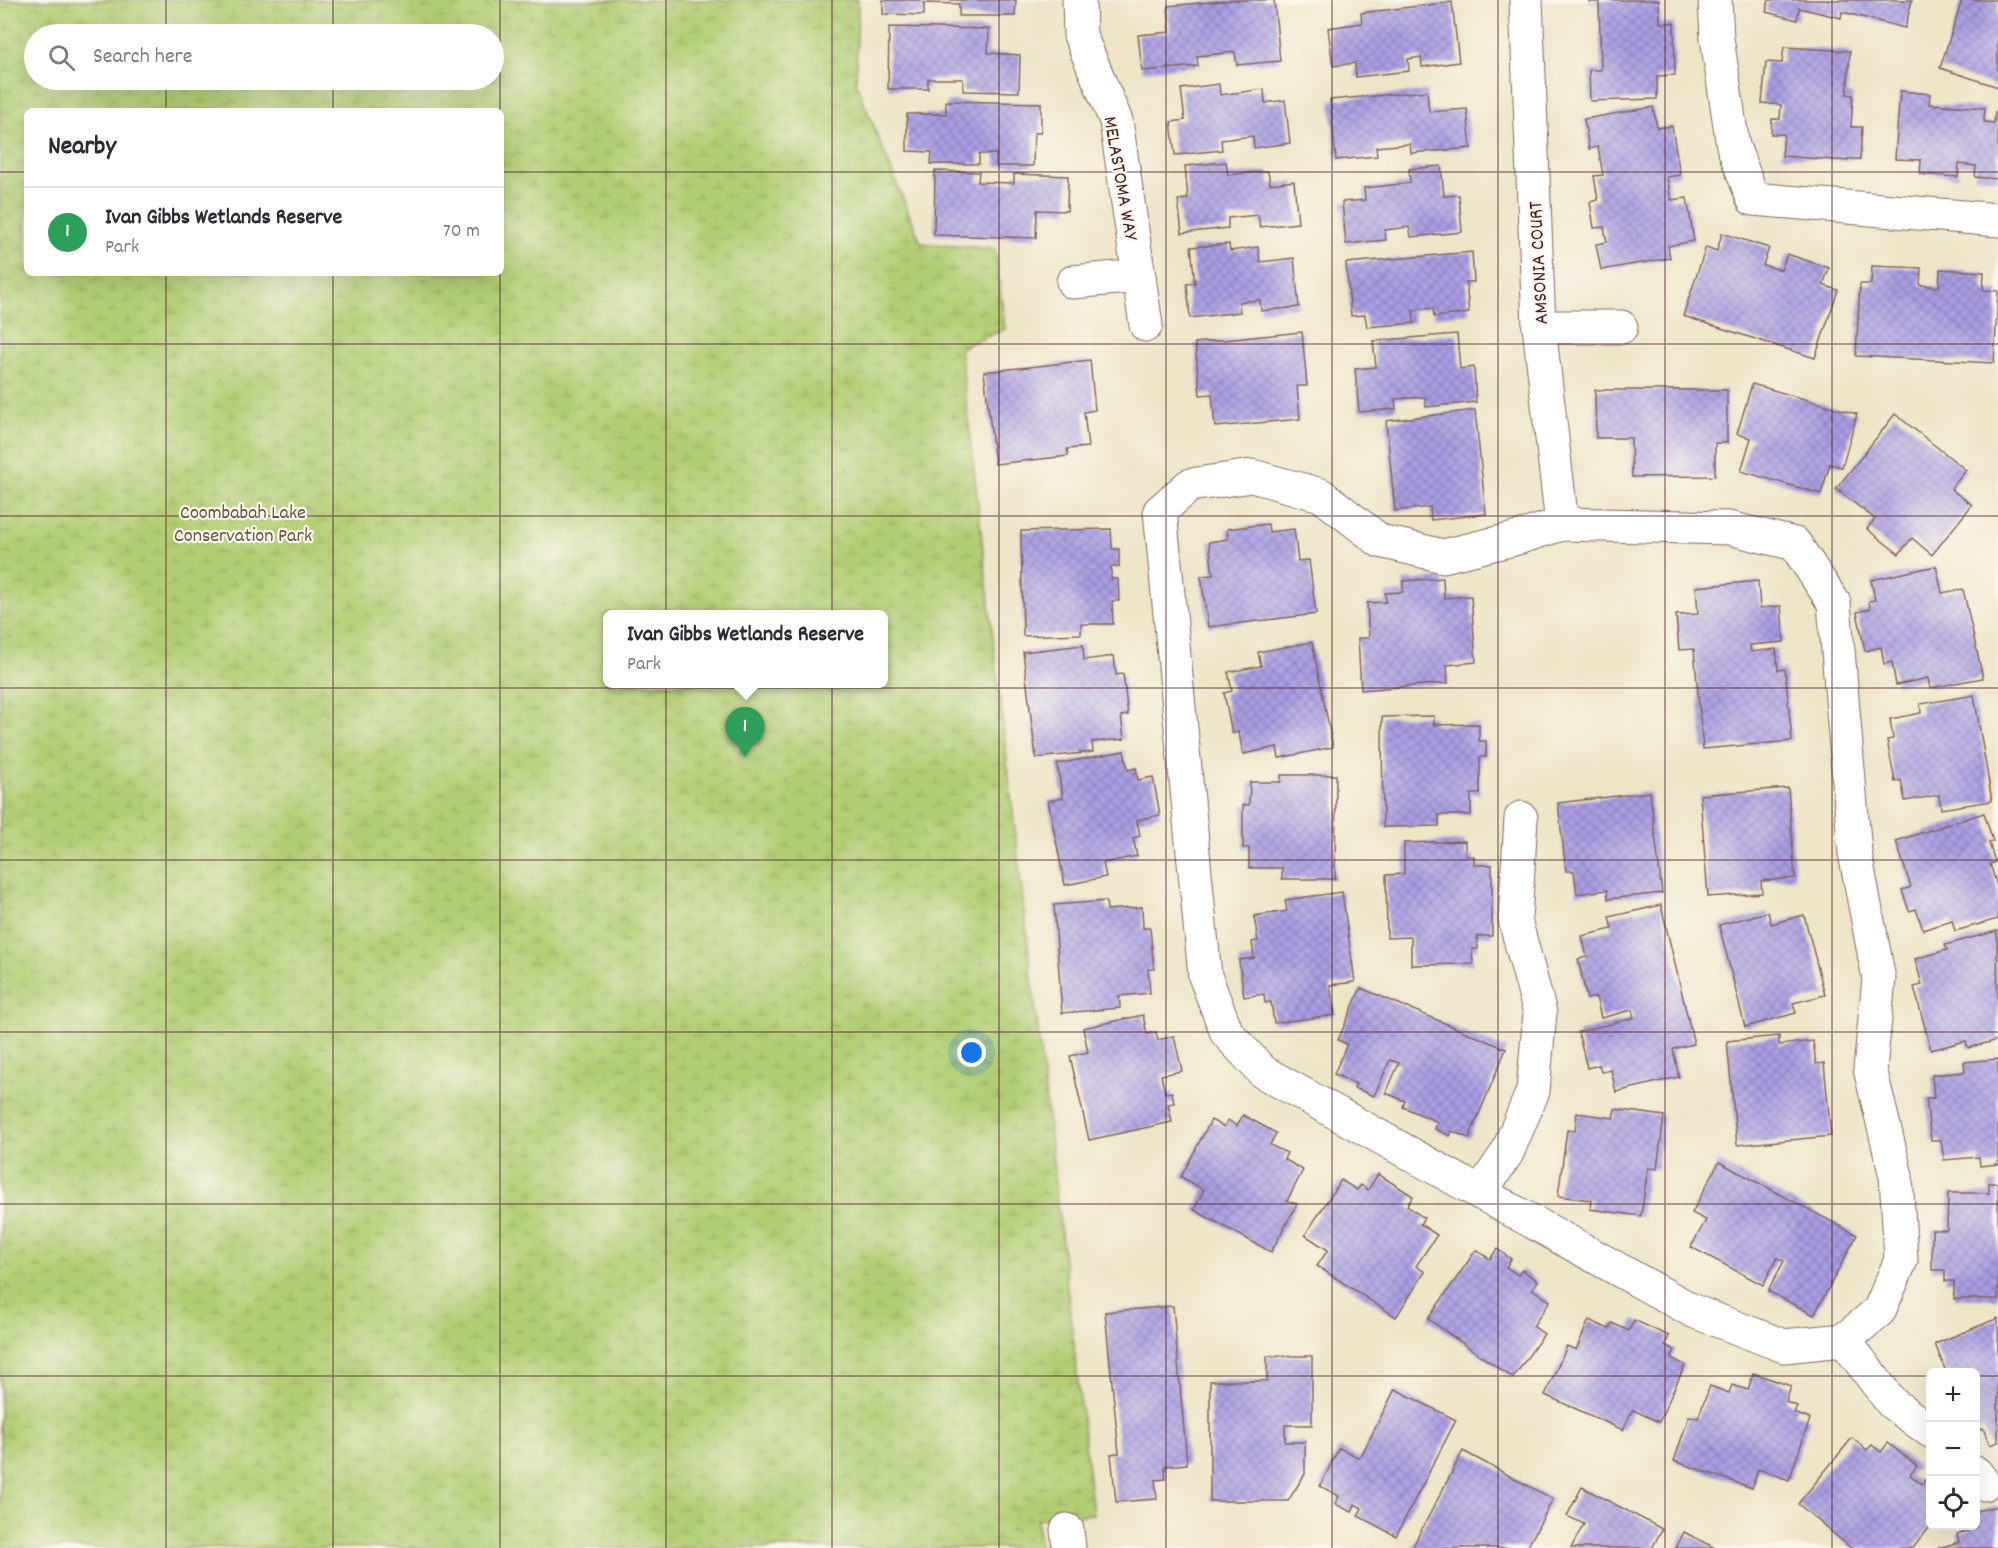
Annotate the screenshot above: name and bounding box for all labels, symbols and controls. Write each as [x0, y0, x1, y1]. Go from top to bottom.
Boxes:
search box [24, 24, 504, 90]
icon: search [45, 41, 78, 74]
text: Search here [93, 42, 192, 73]
street label: MELASTOMA WAY [1094, 114, 1144, 243]
text: Nearby [48, 129, 116, 166]
street label: AMSONIA COURT [1523, 201, 1557, 325]
text: Ivan Gibbs Wetlands Reserve [105, 203, 342, 234]
text: 1 [65, 218, 70, 246]
text: 70 m [443, 218, 480, 246]
text: Park [105, 234, 139, 262]
park label: Coombabah Lake Conservation Park [174, 500, 312, 551]
popup [603, 610, 888, 688]
text: Ivan Gibbs Wetlands Reserve [627, 620, 864, 651]
text: Park [627, 651, 661, 679]
pin: 1 [726, 708, 764, 757]
your location [957, 1038, 986, 1067]
map controls [1926, 1368, 1980, 1530]
button: + [1926, 1368, 1980, 1422]
button: − [1926, 1422, 1980, 1476]
button: locate [1926, 1476, 1980, 1530]

